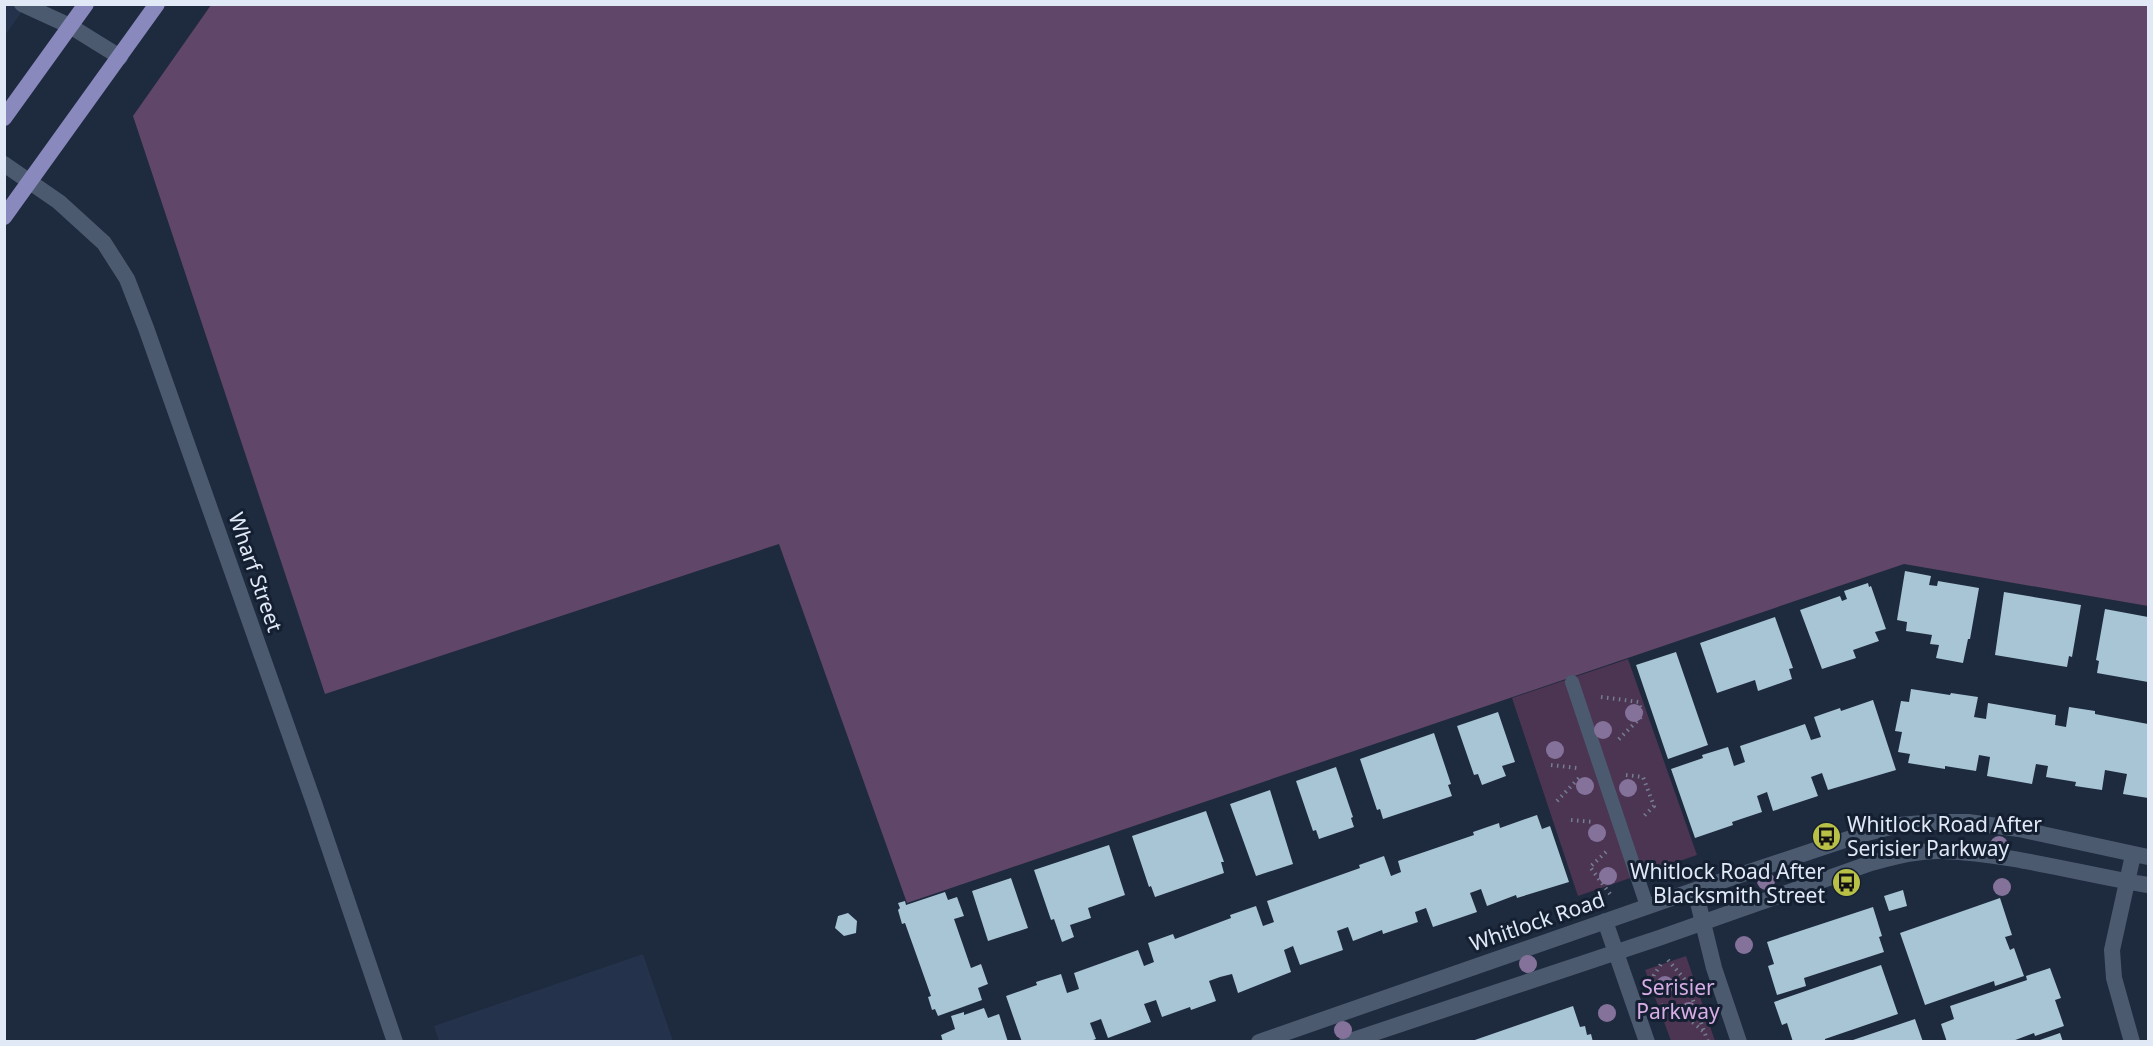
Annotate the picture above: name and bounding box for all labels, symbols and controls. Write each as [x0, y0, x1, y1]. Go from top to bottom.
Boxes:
street label: Wharf Street [223, 509, 290, 636]
place label: Whitlock Road After Serisier Parkway [1847, 810, 2042, 862]
bus stop icon: Whitlock Road After Serisier Parkway [1810, 820, 1842, 852]
place label: Whitlock Road After Blacksmith Street [1630, 857, 1825, 909]
bus stop icon: Whitlock Road After Blacksmith Street [1830, 867, 1862, 899]
street label: Whitlock Road [1466, 885, 1608, 957]
park label: Serisier Parkway [1636, 973, 1720, 1025]

